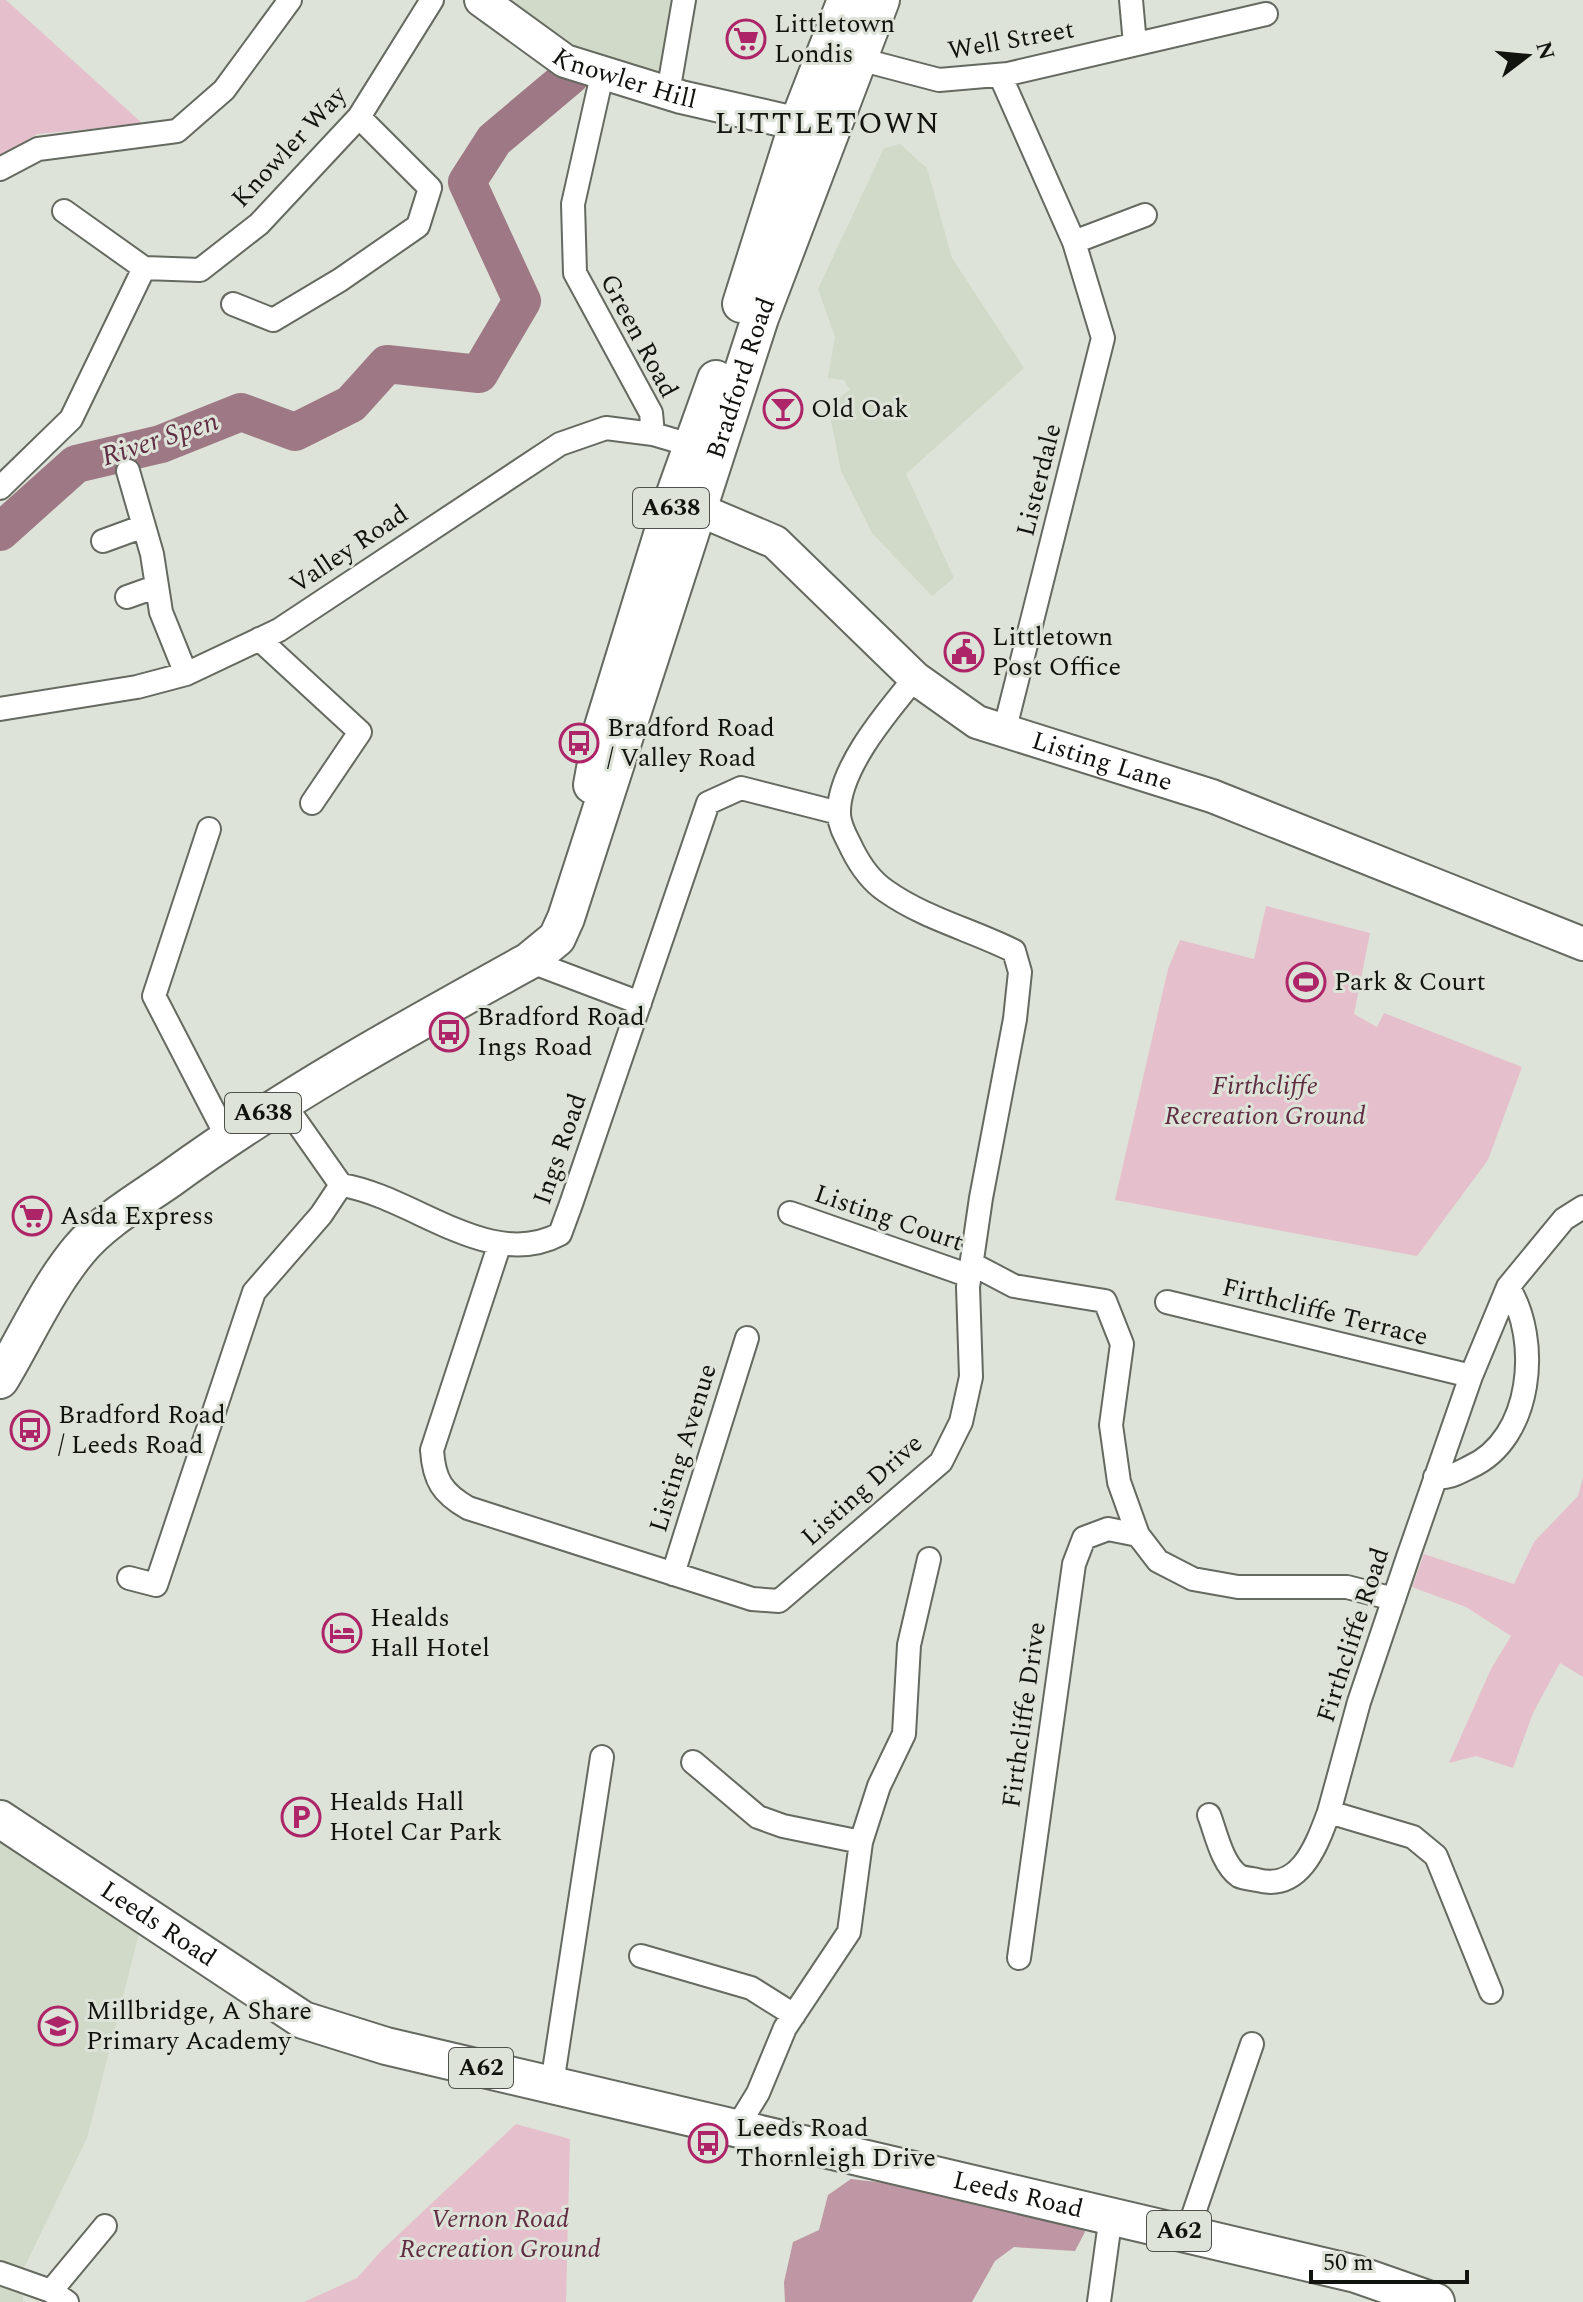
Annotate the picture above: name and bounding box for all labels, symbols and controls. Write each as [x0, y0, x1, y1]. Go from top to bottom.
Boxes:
place label: Littletown Londis [774, 4, 895, 74]
street label: Well Street [945, 9, 1077, 71]
north arrow [1487, 16, 1567, 96]
supermarket icon: Littletown Londis [725, 18, 767, 60]
street label: Knowler Hill [543, 38, 700, 120]
text: N [1526, 38, 1563, 64]
street label: Knowler Way [222, 76, 357, 217]
district label: LITTLETOWN [715, 101, 941, 147]
street label: Green Road [589, 267, 689, 405]
street label: Bradford Road [696, 291, 786, 464]
bar icon: Old Oak [762, 388, 804, 430]
place label: Old Oak [811, 389, 909, 429]
water label: River Spen [96, 400, 224, 478]
street label: Listerdale [1006, 419, 1072, 541]
road number: A638 [633, 488, 709, 528]
street label: Valley Road [281, 494, 417, 604]
place label: Littletown Post Office [992, 617, 1121, 687]
public building icon: Littletown Post Office [943, 631, 985, 673]
place label: Bradford Road / Valley Road [607, 708, 775, 778]
street label: Listing Lane [1027, 720, 1178, 802]
bus stop icon: Bradford Road / Valley Road [558, 722, 600, 764]
sports icon: Park & Court [1285, 961, 1327, 1003]
place label: Park & Court [1334, 962, 1486, 1002]
place label: Bradford Road Ings Road [477, 997, 645, 1067]
bus stop icon: Bradford Road Ings Road [428, 1011, 470, 1053]
park label: Firthcliffe Recreation Ground [1164, 1066, 1366, 1136]
street label: Ings Road [522, 1088, 598, 1210]
road number: A638 [225, 1093, 301, 1133]
street label: Listing Court [809, 1174, 969, 1262]
supermarket icon: Asda Express [11, 1195, 53, 1237]
place label: Asda Express [60, 1196, 214, 1236]
street label: Firthcliffe Terrace [1218, 1267, 1432, 1357]
street label: Listing Avenue [638, 1359, 728, 1537]
place label: Bradford Road / Leeds Road [58, 1395, 226, 1465]
bus stop icon: Bradford Road / Leeds Road [9, 1409, 51, 1451]
street label: Listing Drive [792, 1424, 932, 1556]
street label: Firthcliffe Road [1306, 1542, 1400, 1728]
place label: Healds Hall Hotel [370, 1598, 490, 1668]
hotel icon: Healds Hall Hotel [321, 1612, 363, 1654]
street label: Firthcliffe Drive [991, 1619, 1057, 1811]
place label: Healds Hall Hotel Car Park [329, 1782, 502, 1852]
parking icon: Healds Hall Hotel Car Park [280, 1796, 322, 1838]
street label: Leeds Road [92, 1871, 225, 1977]
place label: Millbridge, A Share Primary Academy [86, 1991, 312, 2061]
school or university icon: Millbridge, A Share Primary Academy [37, 2005, 79, 2047]
road number: A62 [449, 2048, 513, 2088]
place label: Leeds Road Thornleigh Drive [736, 2108, 936, 2178]
bus stop icon: Leeds Road Thornleigh Drive [687, 2122, 729, 2164]
street label: Leeds Road [949, 2160, 1087, 2229]
park label: Vernon Road Recreation Ground [399, 2199, 601, 2269]
road number: A62 [1147, 2211, 1211, 2251]
scale bar [1311, 2234, 1467, 2284]
text: 50 m [1323, 2245, 1374, 2281]

